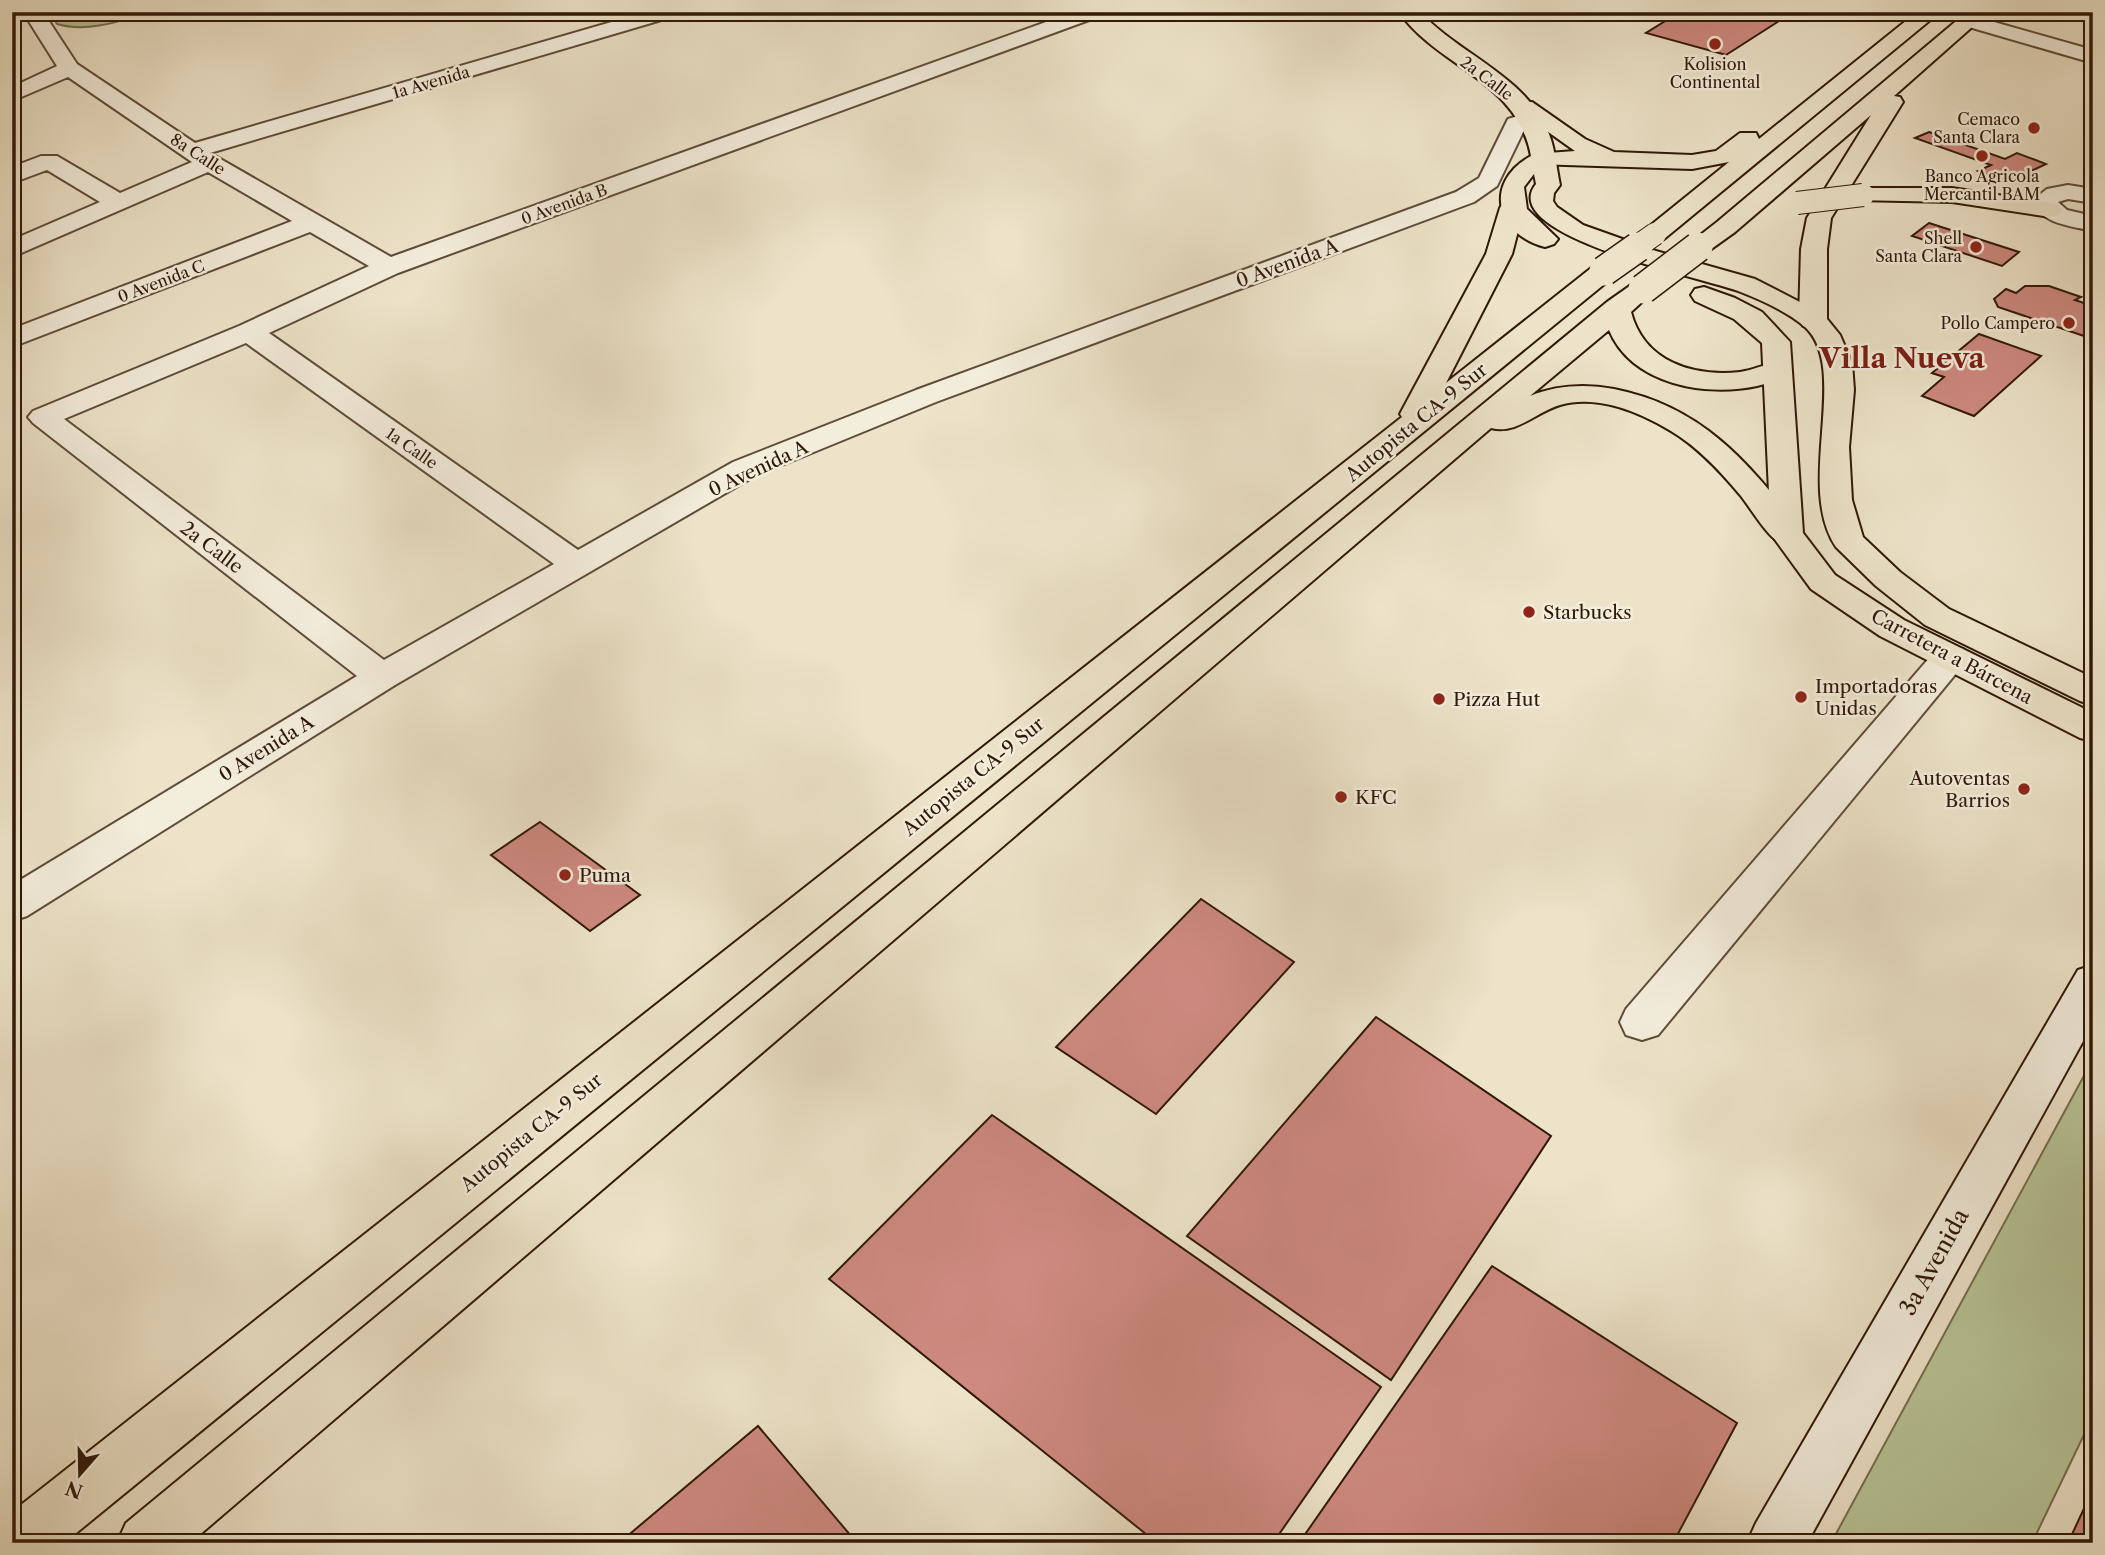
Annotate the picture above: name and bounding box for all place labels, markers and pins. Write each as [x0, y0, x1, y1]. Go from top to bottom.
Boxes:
marker: Kolision Continental [1707, 36, 1723, 52]
place label: Kolision Continental [1670, 54, 1761, 92]
place label: Cemaco Santa Clara [1933, 109, 2021, 147]
marker: Cemaco Santa Clara [2026, 120, 2042, 136]
marker: Banco Agricola Mercantil BAM [1974, 148, 1990, 164]
place label: Banco Agricola Mercantil BAM [1924, 166, 2040, 204]
place label: Shell Santa Clara [1875, 228, 1963, 266]
marker: Shell Santa Clara [1968, 239, 1984, 255]
place label: Pollo Campero [1941, 313, 2055, 333]
marker: Pollo Campero [2061, 315, 2077, 331]
place label: Starbucks [1543, 601, 1632, 624]
marker: Starbucks [1521, 604, 1537, 620]
place label: Importadoras Unidas [1815, 675, 1937, 720]
place label: Pizza Hut [1453, 688, 1540, 711]
marker: Importadoras Unidas [1793, 689, 1809, 705]
marker: Pizza Hut [1431, 691, 1447, 707]
place label: Autoventas Barrios [1908, 767, 2010, 812]
marker: Autoventas Barrios [2016, 781, 2032, 797]
place label: KFC [1355, 786, 1397, 809]
marker: KFC [1333, 789, 1349, 805]
place label: Puma [579, 864, 631, 887]
marker: Puma [557, 867, 573, 883]

